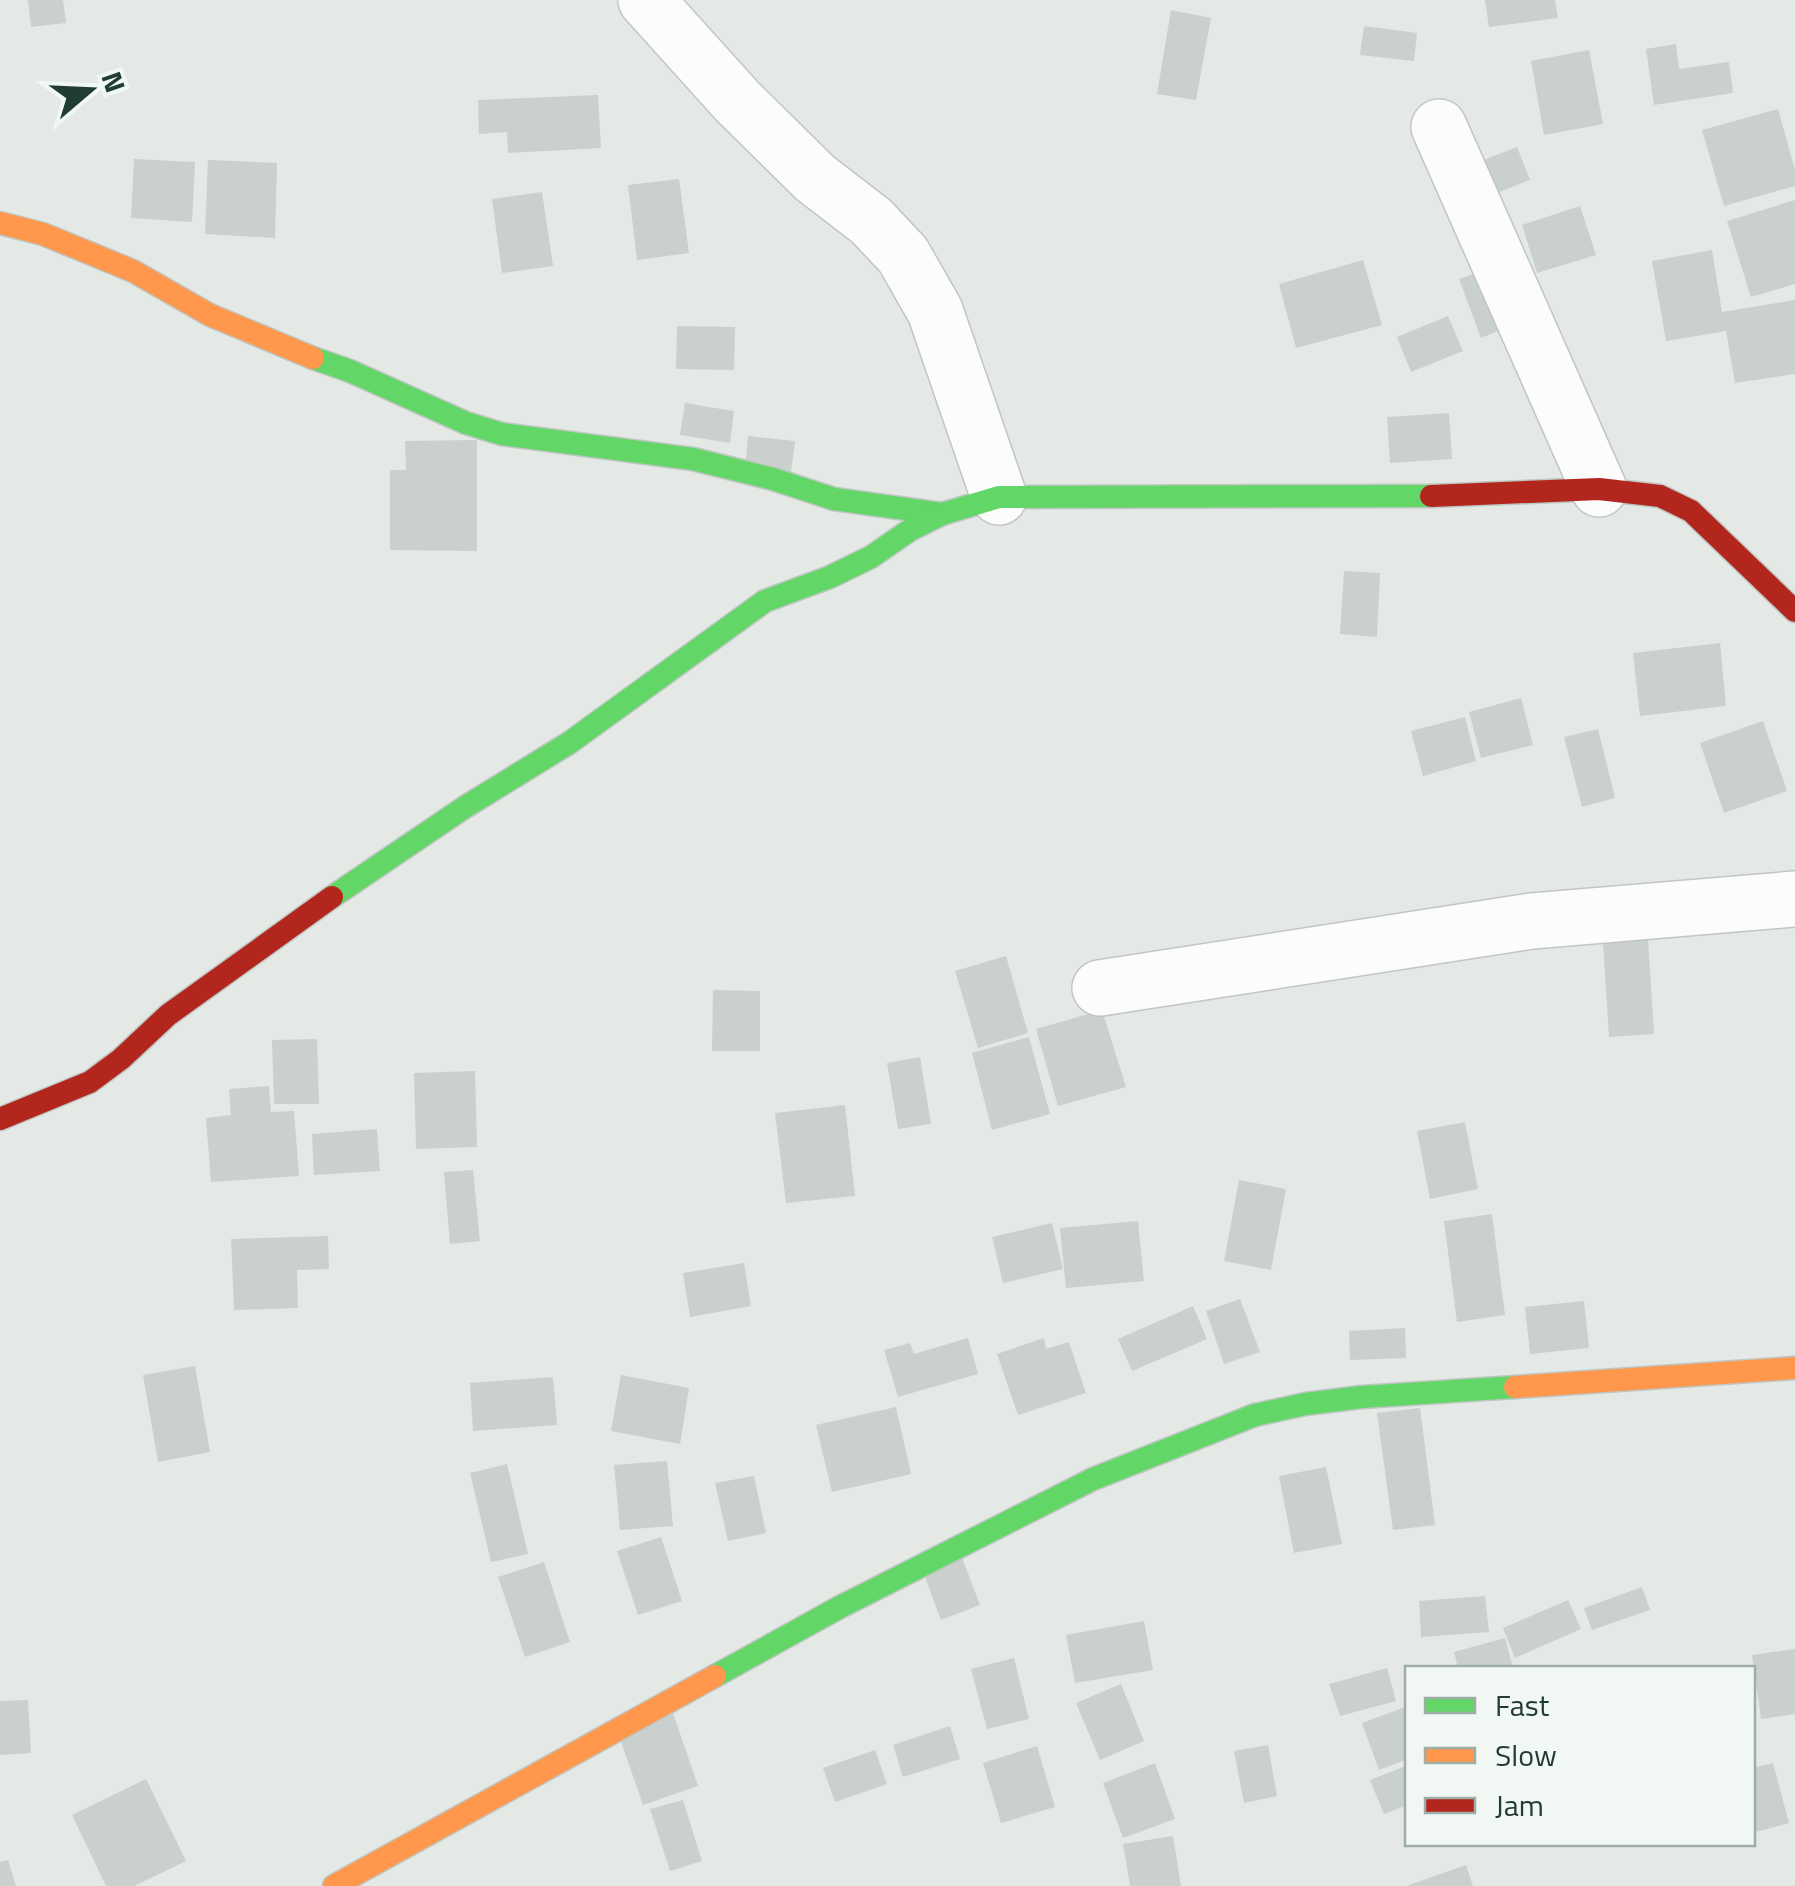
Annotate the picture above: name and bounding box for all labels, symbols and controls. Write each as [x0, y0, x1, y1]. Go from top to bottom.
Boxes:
north arrow [40, 40, 140, 140]
text: N [91, 66, 138, 98]
legend [1405, 1666, 1755, 1846]
text: Fast [1495, 1682, 1550, 1728]
text: Slow [1495, 1732, 1557, 1778]
text: Jam [1495, 1782, 1544, 1828]

